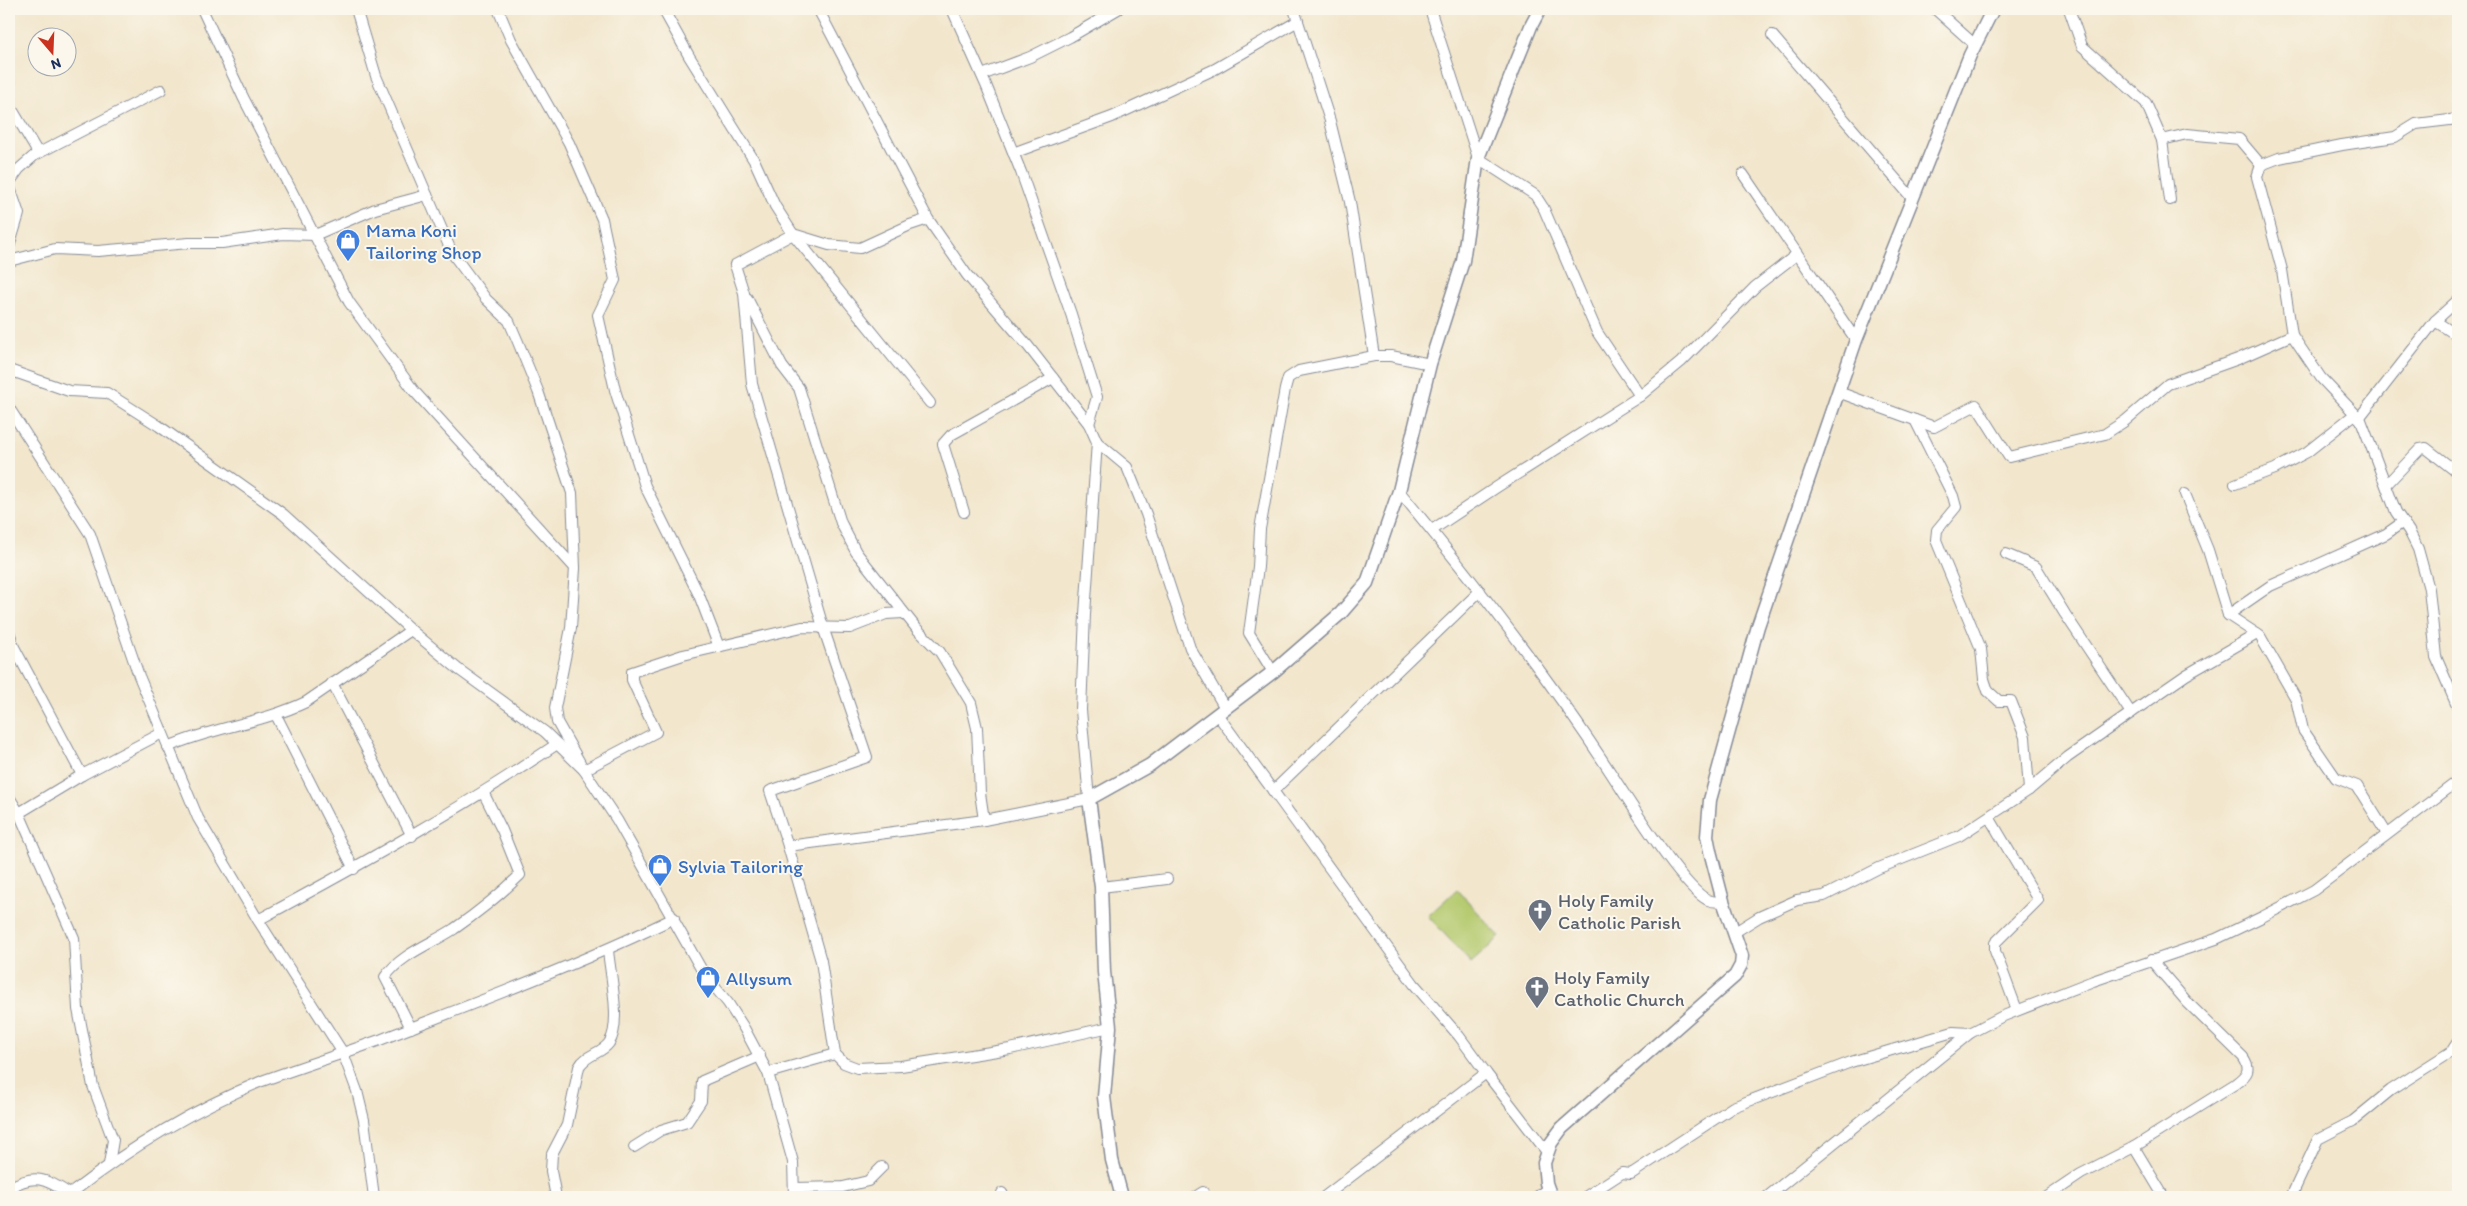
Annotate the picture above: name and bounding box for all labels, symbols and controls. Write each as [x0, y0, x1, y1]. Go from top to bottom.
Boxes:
north arrow [28, 28, 78, 78]
text: N [49, 54, 63, 73]
place label: Mama Koni Tailoring Shop [366, 219, 481, 264]
shop icon: Mama Koni Tailoring Shop [335, 228, 361, 262]
shop icon: Sylvia Tailoring [647, 853, 673, 887]
place label: Sylvia Tailoring [678, 855, 803, 878]
place label: Holy Family Catholic Parish [1558, 889, 1682, 934]
church icon: Holy Family Catholic Parish [1527, 898, 1553, 932]
shop icon: Allysum [695, 965, 721, 999]
place label: Holy Family Catholic Church [1554, 966, 1685, 1011]
place label: Allysum [726, 967, 793, 990]
church icon: Holy Family Catholic Church [1524, 975, 1550, 1009]

